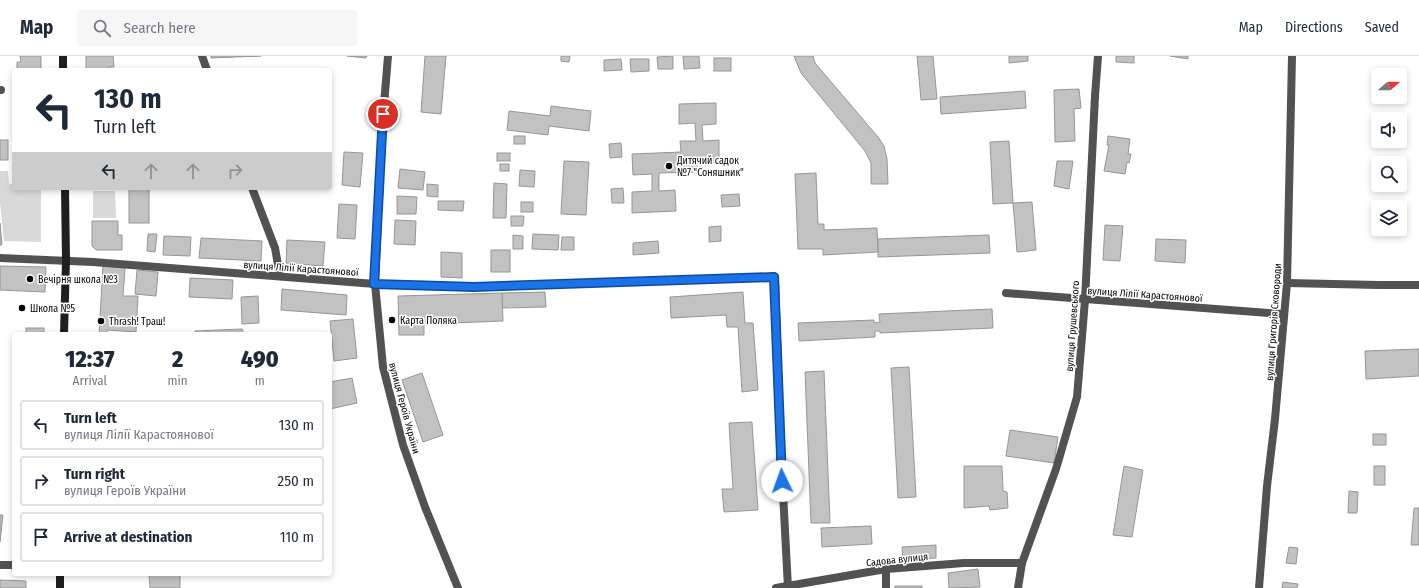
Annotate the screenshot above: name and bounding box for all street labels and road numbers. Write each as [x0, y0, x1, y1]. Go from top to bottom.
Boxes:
street label: вулиця Лілії Карастоянової [243, 258, 359, 279]
street label: вулиця Григорія Сковороди [1263, 263, 1284, 381]
street label: вулиця Грушевського [1064, 280, 1082, 372]
street label: вулиця Лілії Карастоянової [1087, 284, 1203, 305]
street label: вулиця Героїв України [386, 361, 422, 455]
street label: Садова вулиця [865, 551, 929, 569]

